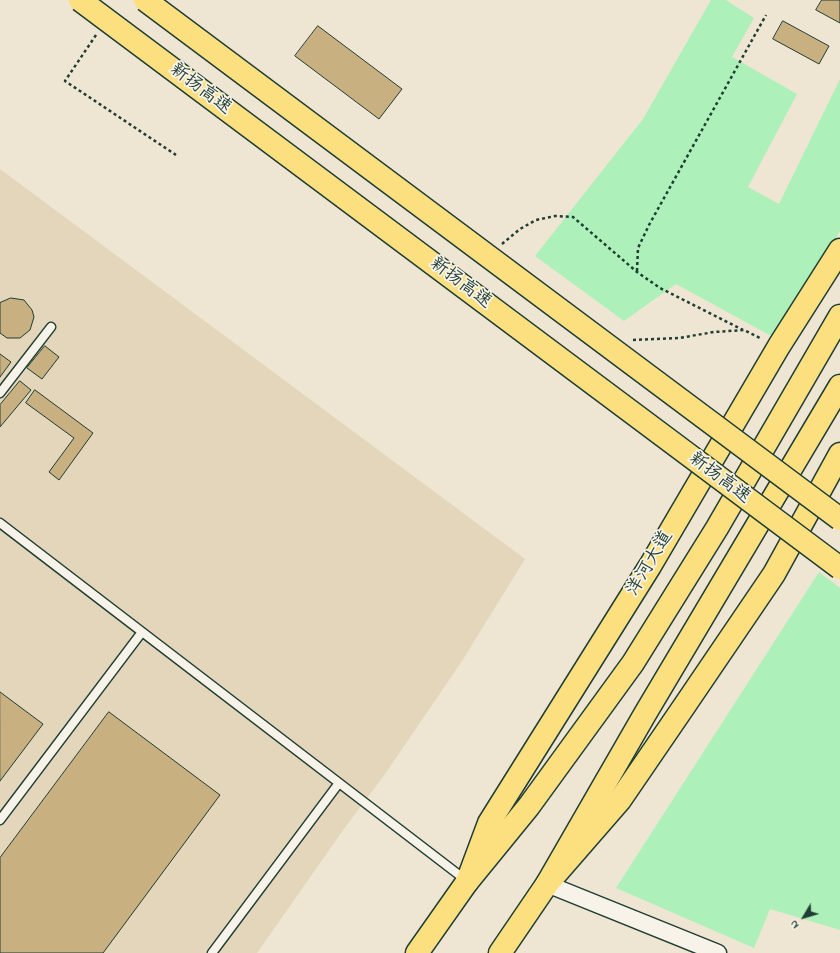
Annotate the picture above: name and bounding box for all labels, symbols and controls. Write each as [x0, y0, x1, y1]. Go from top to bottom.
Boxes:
street label: 新扬高速 [165, 60, 235, 120]
street label: 新扬高速 [425, 254, 495, 314]
street label: 新扬高速 [684, 449, 754, 509]
street label: 洋河大道 [623, 528, 679, 600]
north arrow [784, 897, 824, 937]
text: N [786, 917, 803, 932]

